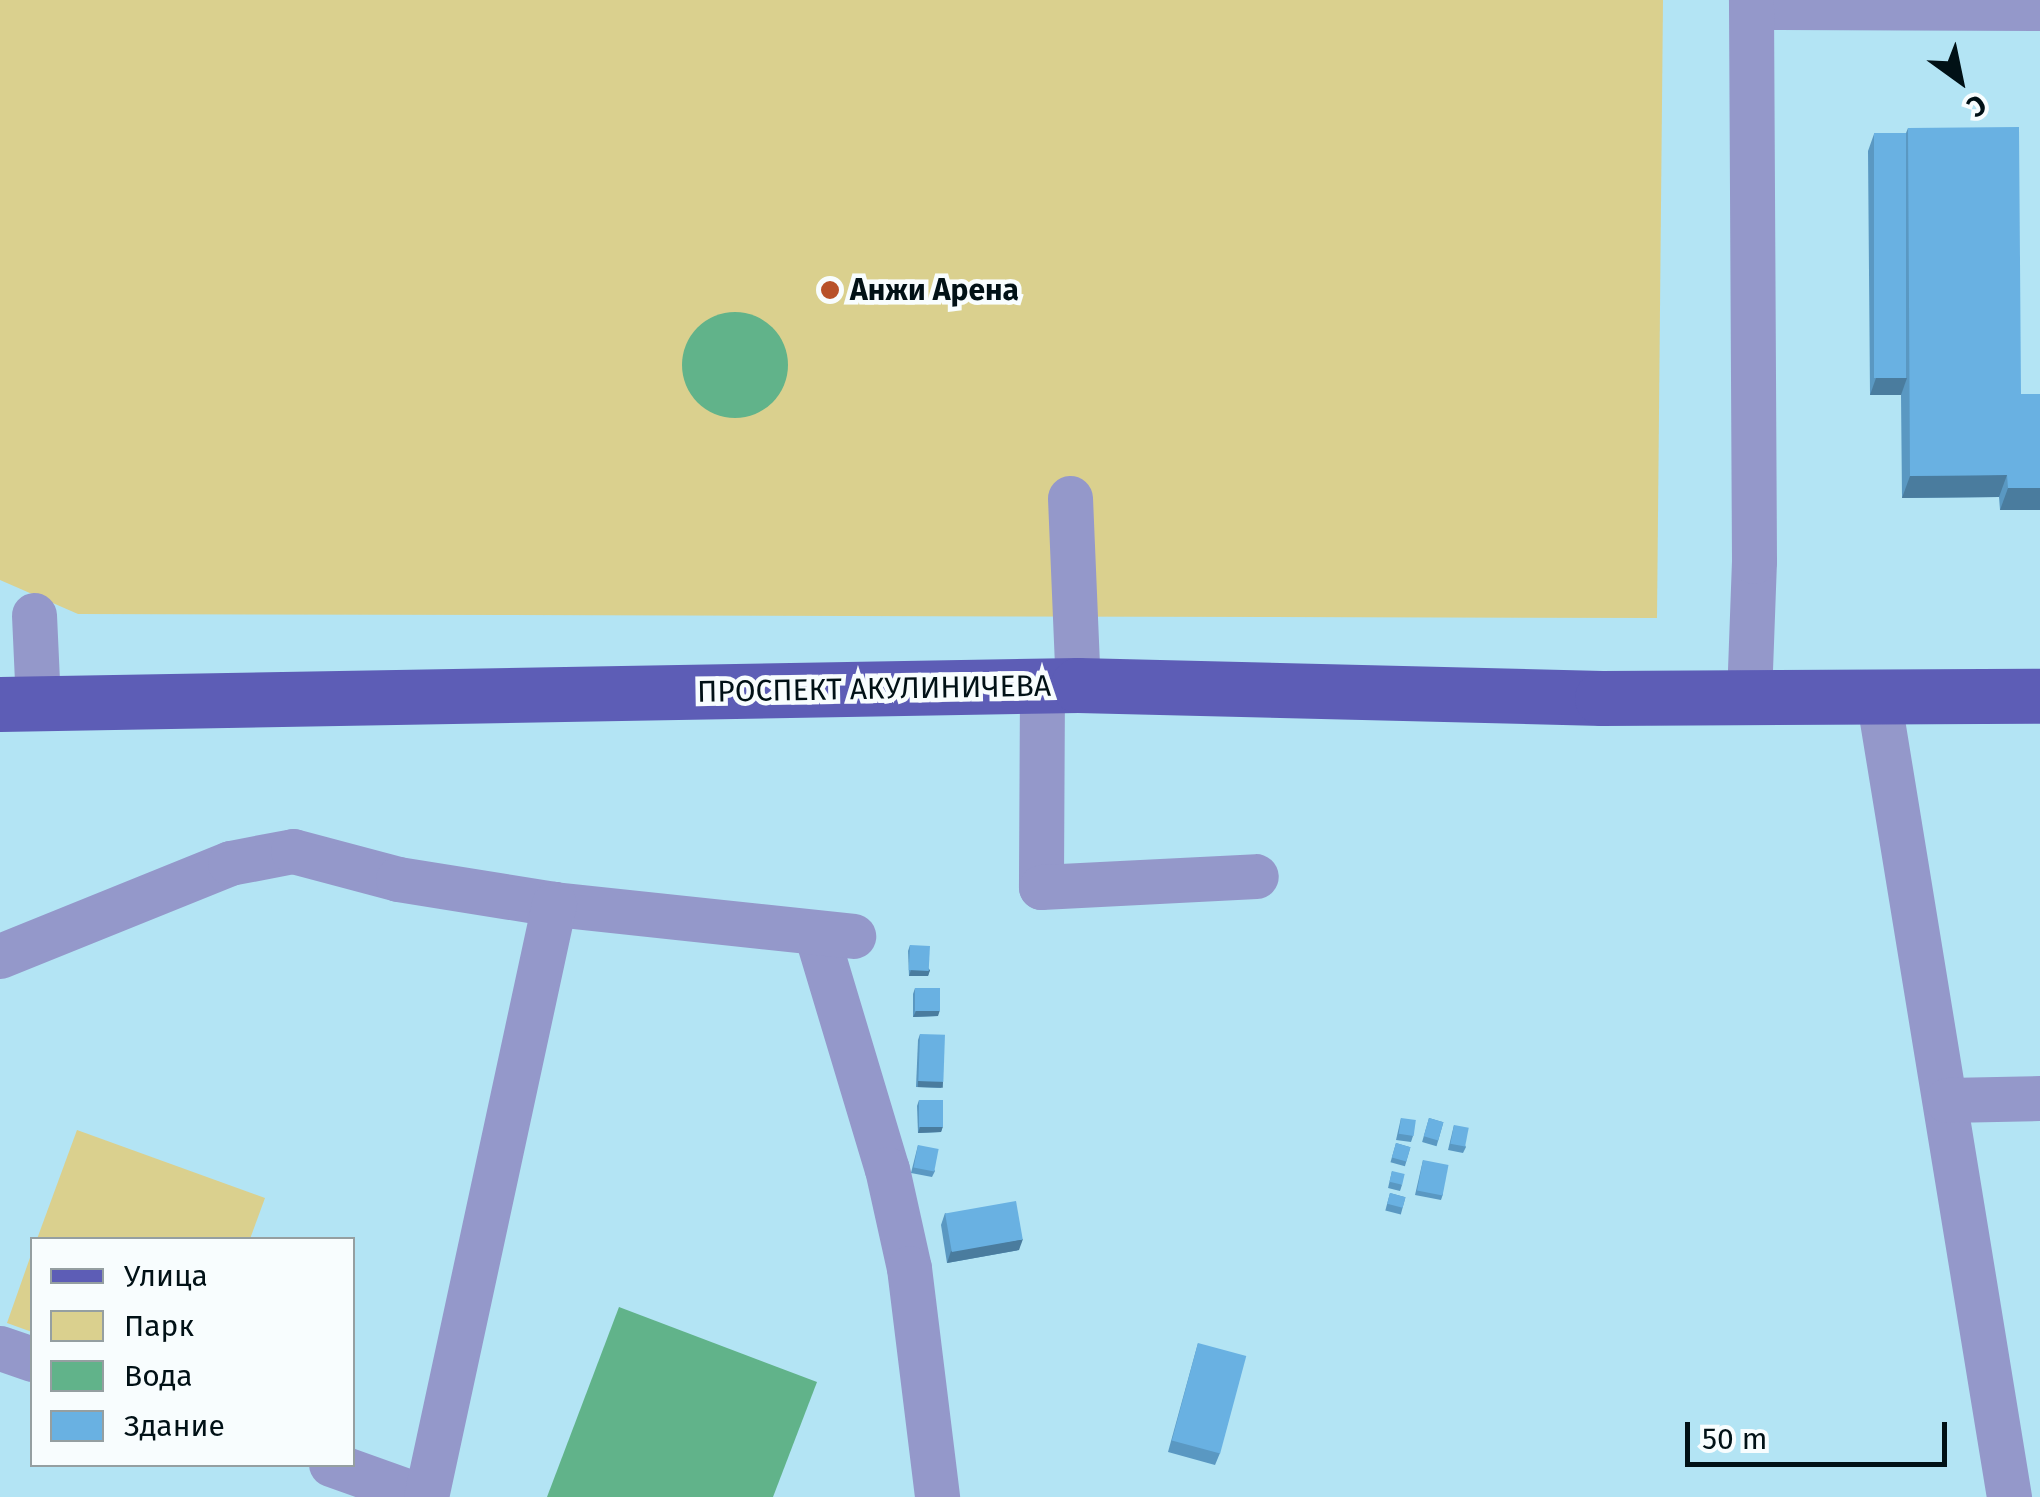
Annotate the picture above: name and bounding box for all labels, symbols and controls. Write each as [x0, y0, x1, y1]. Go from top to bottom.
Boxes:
north arrow [1910, 30, 2010, 130]
text: С [1961, 87, 1992, 124]
place label: Анжи Арена [850, 272, 1019, 308]
marker: Анжи Арена [819, 279, 841, 301]
street label: ПРОСПЕКТ АКУЛИНИЧЕВА [697, 668, 1051, 710]
legend [30, 1237, 355, 1467]
text: Улица [124, 1258, 208, 1294]
text: Парк [124, 1308, 194, 1344]
text: Вода [124, 1358, 193, 1394]
scale bar [1690, 1402, 1952, 1464]
text: Здание [124, 1408, 225, 1444]
text: 50 m [1702, 1421, 1767, 1457]

